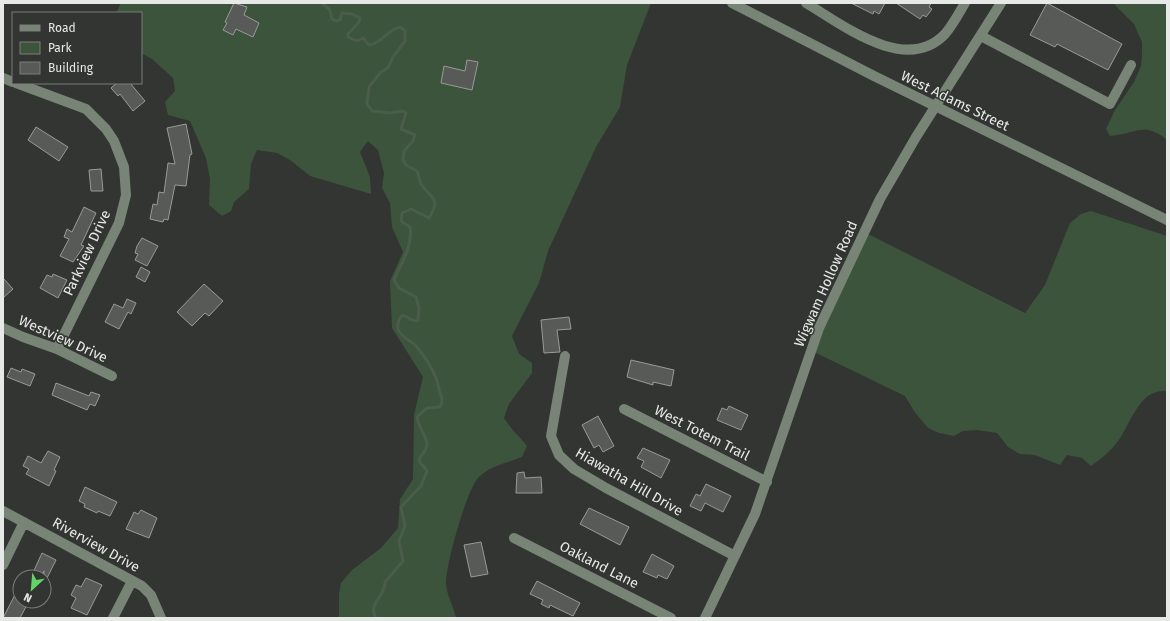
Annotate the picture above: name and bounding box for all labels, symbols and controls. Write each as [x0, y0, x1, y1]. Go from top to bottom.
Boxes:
legend [12, 12, 142, 84]
text: Road [48, 21, 76, 35]
text: Park [48, 41, 72, 55]
text: Building [48, 61, 94, 75]
street label: West Adams Street [898, 67, 1013, 135]
street label: Parkview Drive [60, 207, 114, 299]
street label: Wigwam Hollow Road [791, 218, 861, 350]
street label: Westview Drive [16, 312, 110, 366]
street label: West Totem Trail [652, 402, 752, 464]
street label: Hiawatha Hill Drive [572, 444, 686, 520]
street label: Riverview Drive [49, 514, 143, 576]
street label: Oakland Lane [557, 538, 641, 592]
north arrow [12, 569, 52, 609]
text: N [22, 590, 34, 605]

